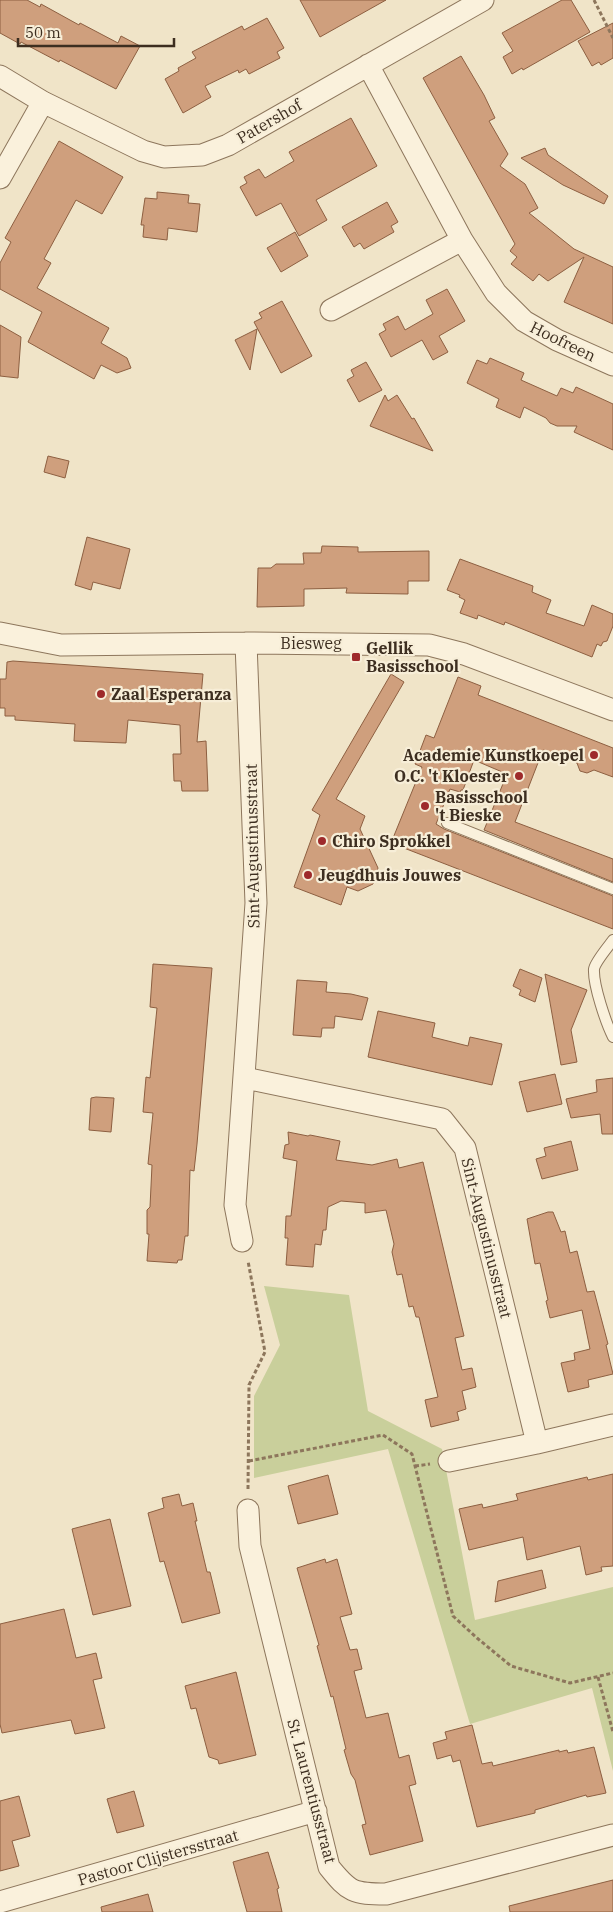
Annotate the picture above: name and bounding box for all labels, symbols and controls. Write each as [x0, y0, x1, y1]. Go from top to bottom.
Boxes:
scale bar [18, 15, 174, 47]
text: 50 m [25, 23, 61, 42]
street label: Patershof [233, 94, 306, 148]
street label: Hoofreen [527, 317, 599, 365]
street label: Biesweg [280, 633, 342, 653]
place label: Gellik Basisschool [366, 638, 459, 676]
marker: Gellik Basisschool [350, 651, 362, 663]
place label: Zaal Esperanza [111, 684, 232, 704]
marker: Zaal Esperanza [95, 688, 107, 700]
place label: Academie Kunstkoepel [403, 745, 584, 765]
marker: Academie Kunstkoepel [588, 749, 600, 761]
street label: Sint-Augustinusstraat [241, 763, 263, 929]
place label: O.C. 't Kloester [394, 766, 509, 786]
marker: O.C. 't Kloester [513, 770, 525, 782]
place label: Basisschool 't Bieske [435, 787, 528, 825]
marker: Basisschool 't Bieske [419, 800, 431, 812]
place label: Chiro Sprokkel [332, 831, 451, 851]
marker: Chiro Sprokkel [316, 835, 328, 847]
place label: Jeugdhuis Jouwes [318, 865, 461, 885]
marker: Jeugdhuis Jouwes [302, 869, 314, 881]
street label: Sint-Augustinusstraat [457, 1156, 517, 1321]
street label: St. Laurentiusstraat [283, 1717, 341, 1866]
street label: Pastoor Clijstersstraat [75, 1824, 241, 1889]

